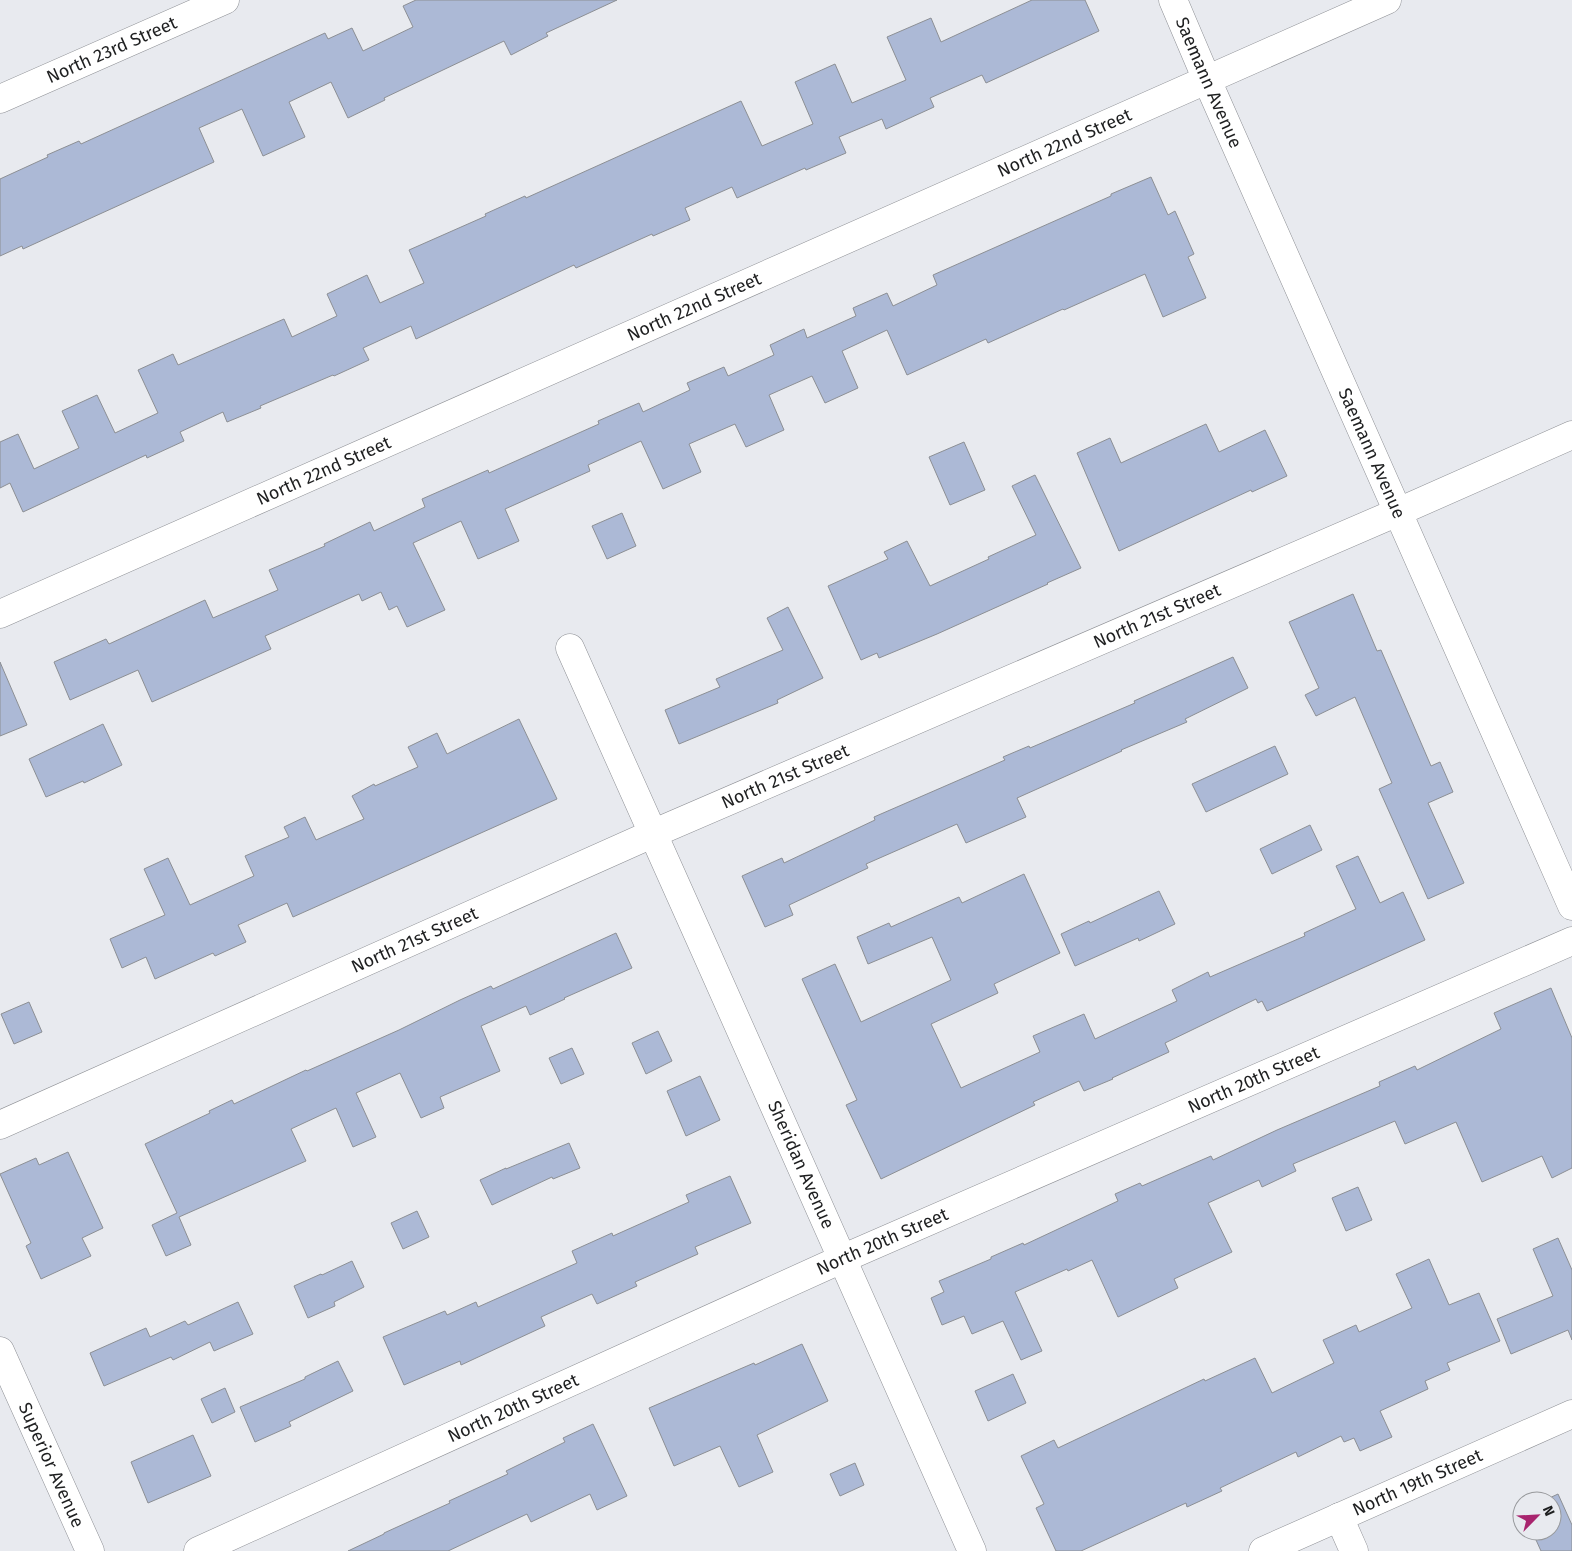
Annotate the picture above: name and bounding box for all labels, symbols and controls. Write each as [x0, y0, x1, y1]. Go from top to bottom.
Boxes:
street label: North 23rd Street [43, 11, 181, 88]
street label: Saemann Avenue [1171, 14, 1247, 151]
street label: North 22nd Street [994, 103, 1135, 182]
street label: North 22nd Street [624, 267, 765, 346]
street label: Saemann Avenue [1334, 385, 1410, 522]
street label: North 22nd Street [253, 431, 395, 510]
street label: North 21st Street [1090, 579, 1224, 653]
street label: North 21st Street [718, 739, 853, 814]
street label: North 21st Street [348, 902, 482, 978]
street label: North 20th Street [1184, 1041, 1323, 1118]
street label: Sheridan Avenue [763, 1097, 839, 1232]
street label: North 20th Street [813, 1203, 952, 1280]
street label: North 20th Street [444, 1369, 582, 1447]
street label: Superior Avenue [14, 1399, 89, 1531]
street label: North 19th Street [1349, 1444, 1486, 1521]
north arrow [1512, 1491, 1562, 1541]
text: N [1539, 1503, 1558, 1519]

